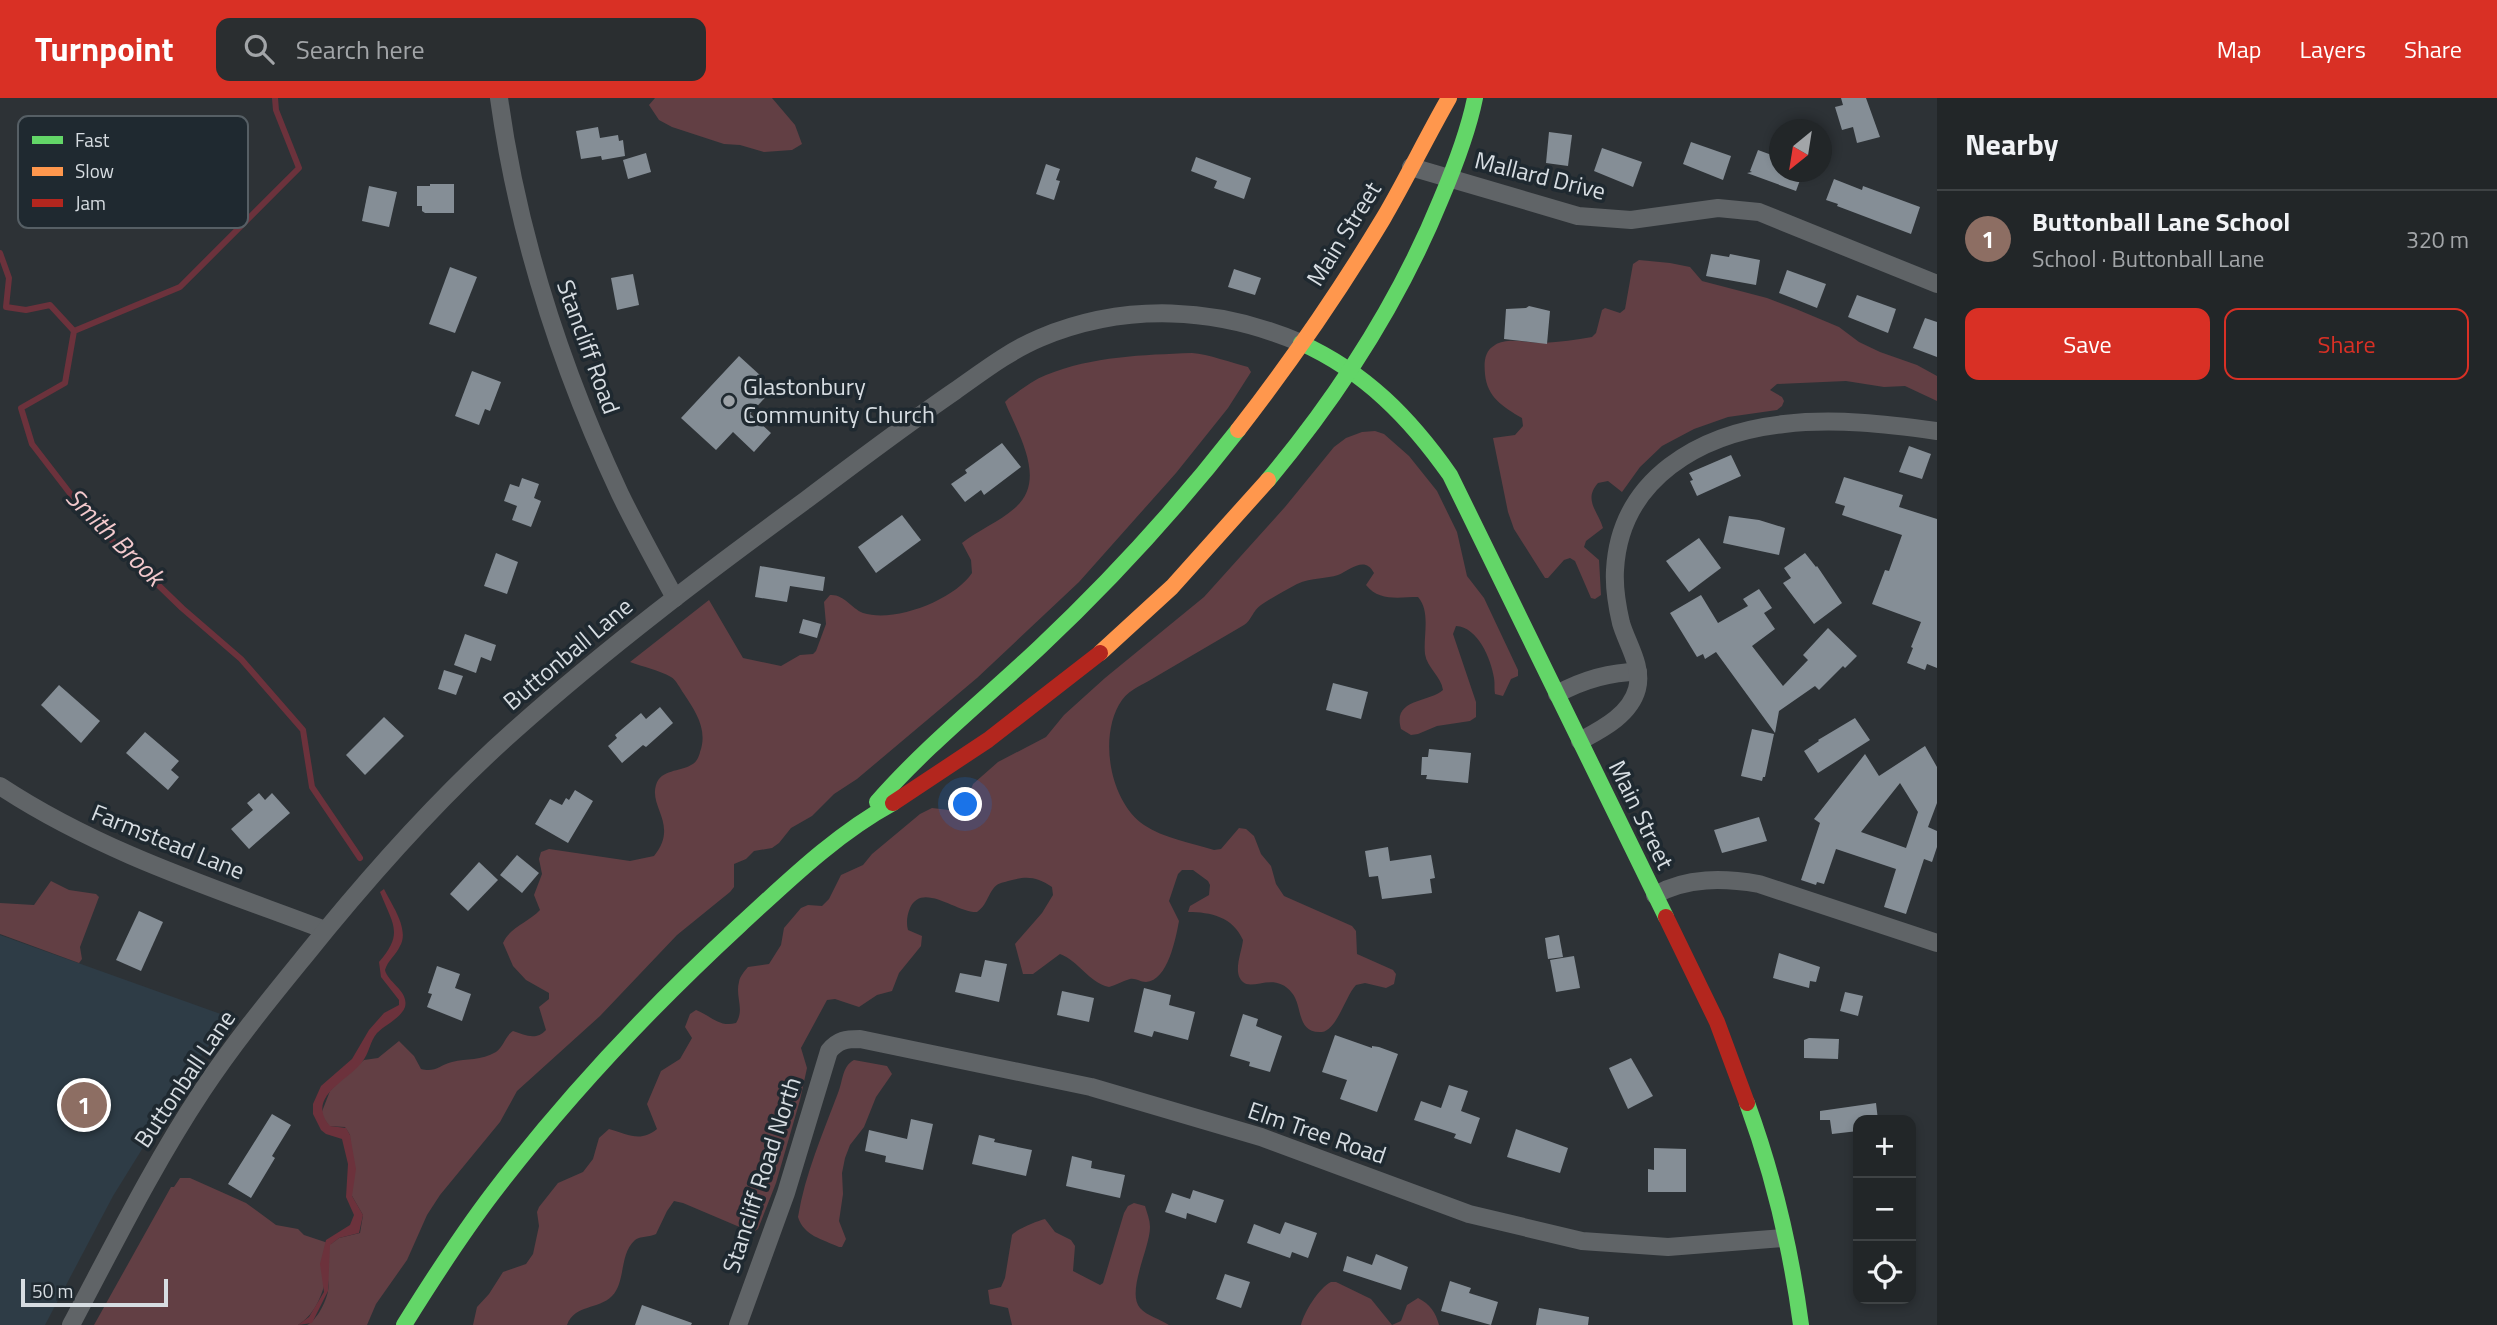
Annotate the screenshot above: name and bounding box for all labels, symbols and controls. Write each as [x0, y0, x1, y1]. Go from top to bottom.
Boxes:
search box [216, 18, 706, 81]
text: Turnpoint [35, 24, 174, 74]
icon: search [240, 30, 278, 68]
text: Search here [296, 30, 425, 69]
text: Map [2217, 31, 2262, 67]
text: Layers [2300, 31, 2366, 67]
text: Share [2404, 31, 2462, 67]
legend [18, 116, 248, 228]
north arrow [1769, 119, 1832, 182]
text: Nearby [1965, 121, 2058, 167]
text: Fast [75, 125, 110, 154]
street label: Mallard Drive [1471, 141, 1609, 209]
text: Slow [75, 156, 114, 185]
street label: Main Street [1297, 174, 1390, 293]
text: Jam [75, 188, 106, 217]
text: Buttonball Lane School [2032, 202, 2290, 241]
text: 1 [1982, 222, 1994, 257]
text: 320 m [2406, 222, 2469, 257]
text: School · Buttonball Lane [2032, 241, 2264, 276]
street label: Stancliff Road [548, 274, 630, 419]
button: Save [1965, 308, 2210, 380]
button: Share [2224, 308, 2469, 380]
place label: Glastonbury Community Church [743, 368, 935, 432]
marker: Glastonbury Community Church [721, 393, 737, 409]
water label: Smith Brook [57, 478, 176, 597]
street label: Buttonball Lane [495, 588, 640, 718]
street label: Main Street [1600, 754, 1684, 876]
your location [948, 787, 982, 821]
street label: Farmstead Lane [86, 794, 250, 888]
street label: Buttonball Lane [125, 1002, 244, 1155]
street label: Stancliff Road North [712, 1072, 810, 1277]
pin: 1 [61, 1079, 107, 1131]
street label: Elm Tree Road [1243, 1092, 1391, 1173]
map controls [1853, 1115, 1916, 1304]
button: + [1853, 1115, 1916, 1178]
button: − [1853, 1178, 1916, 1241]
button: locate [1853, 1241, 1916, 1304]
scale bar [21, 1276, 168, 1308]
text: 50 m [32, 1276, 73, 1305]

